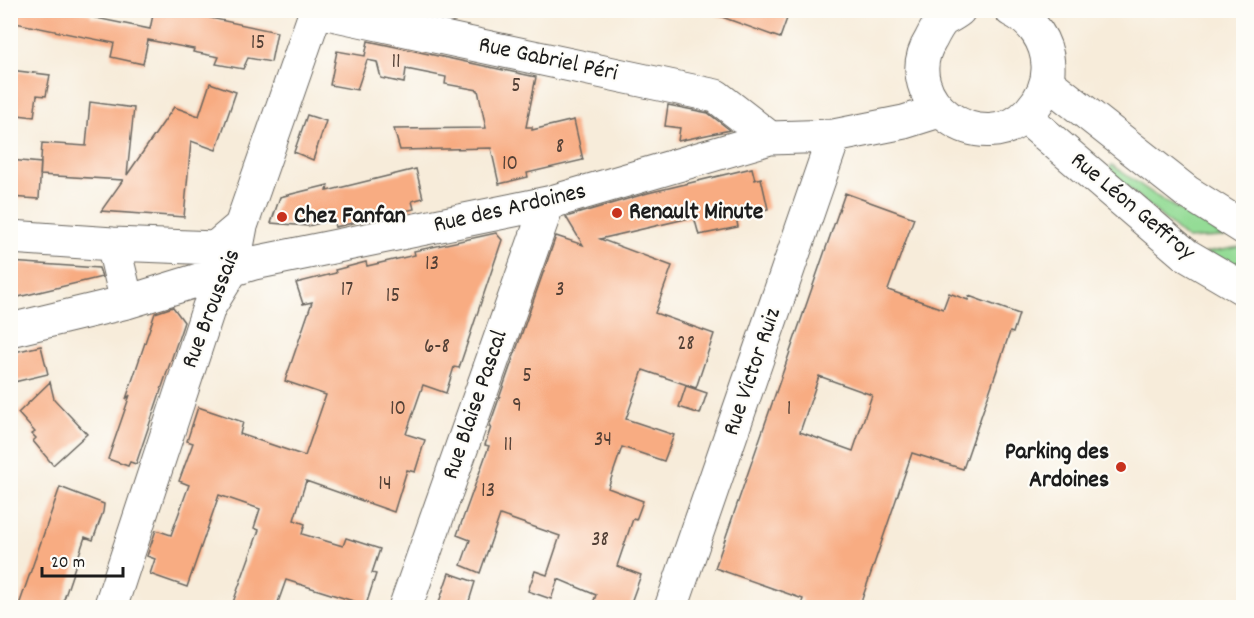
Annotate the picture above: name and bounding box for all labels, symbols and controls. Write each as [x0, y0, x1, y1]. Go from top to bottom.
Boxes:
house number: 15 [251, 29, 265, 59]
street label: Rue Gabriel Péri [475, 29, 621, 91]
house number: 11 [391, 48, 401, 78]
house number: 5 [511, 72, 521, 102]
house number: 8 [556, 133, 564, 163]
street label: Rue Léon Geffroy [1062, 145, 1203, 270]
house number: 10 [502, 150, 518, 180]
street label: Rue des Ardoines [430, 175, 590, 243]
place label: Renault Minute [629, 196, 764, 230]
place label: Chez Fanfan [294, 200, 406, 234]
marker: Renault Minute [610, 206, 624, 220]
marker: Chez Fanfan [275, 210, 289, 224]
street label: Rue Broussais [174, 244, 250, 374]
house number: 13 [425, 250, 439, 280]
house number: 17 [341, 276, 353, 306]
house number: 3 [555, 276, 565, 306]
house number: 15 [386, 282, 400, 312]
street label: Rue Victor Ruiz [715, 304, 791, 440]
street label: Rue Blaise Pascal [435, 326, 518, 484]
house number: 28 [677, 330, 695, 360]
house number: 6-8 [424, 333, 450, 363]
house number: 5 [522, 362, 532, 392]
house number: 9 [512, 392, 522, 422]
house number: 10 [390, 395, 406, 425]
house number: 1 [787, 395, 791, 425]
house number: 34 [594, 426, 612, 456]
house number: 11 [503, 431, 513, 461]
place label: Parking des Ardoines [1005, 436, 1109, 498]
marker: Parking des Ardoines [1114, 460, 1128, 474]
house number: 14 [378, 470, 392, 500]
house number: 13 [481, 477, 495, 507]
house number: 38 [591, 526, 609, 556]
scale bar [42, 540, 123, 578]
text: 20 m [51, 551, 85, 576]

